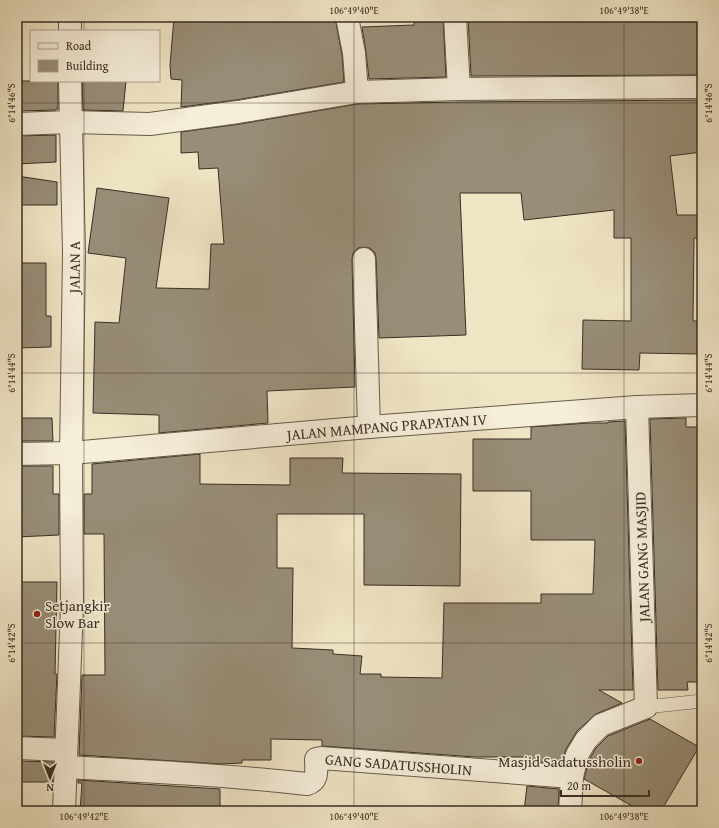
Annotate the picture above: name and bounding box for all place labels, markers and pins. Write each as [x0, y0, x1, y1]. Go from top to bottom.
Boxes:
place label: Setjangkir Slow Bar [45, 595, 110, 633]
marker: Setjangkir Slow Bar [32, 609, 42, 619]
place label: Masjid Sadatussholin [498, 751, 632, 772]
marker: Masjid Sadatussholin [634, 756, 644, 766]

